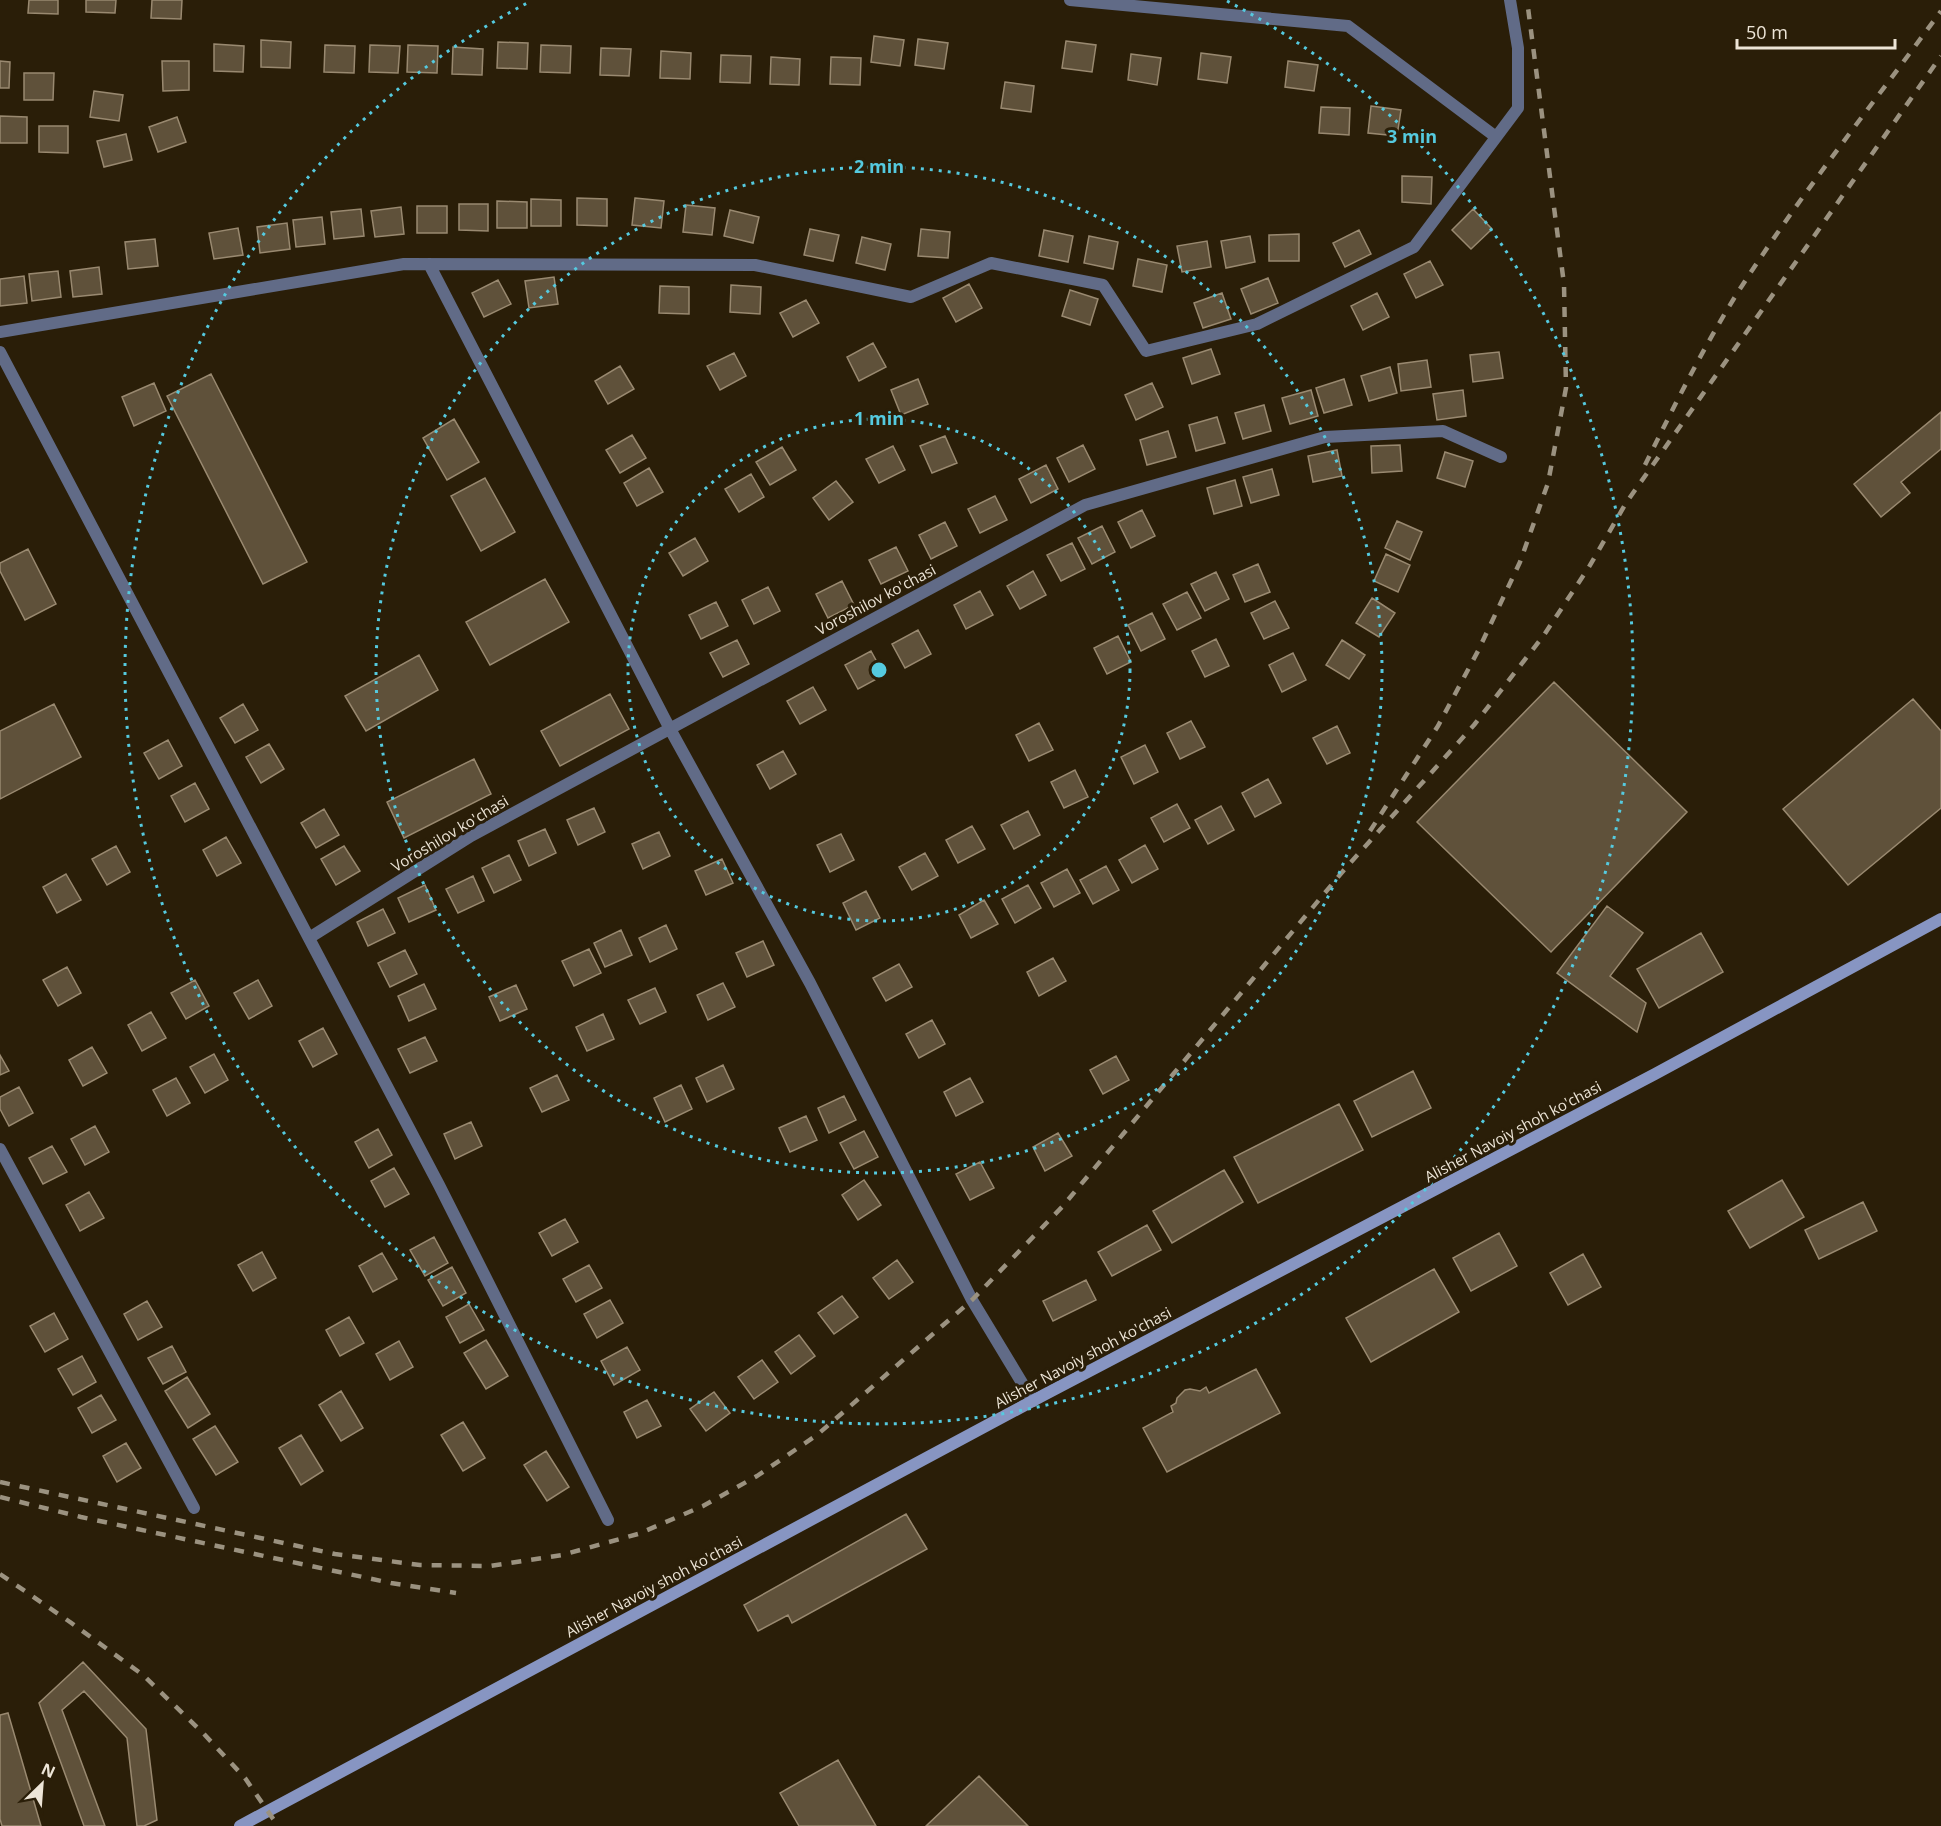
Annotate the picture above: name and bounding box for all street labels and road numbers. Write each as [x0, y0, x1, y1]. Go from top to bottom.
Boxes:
street label: Voroshilov ko'chasi [812, 559, 939, 639]
street label: Voroshilov ko'chasi [387, 790, 512, 876]
street label: Alisher Navoiy shoh ko'chasi [1421, 1076, 1604, 1186]
street label: Alisher Navoiy shoh ko'chasi [991, 1302, 1174, 1412]
street label: Alisher Navoiy shoh ko'chasi [562, 1531, 745, 1641]

